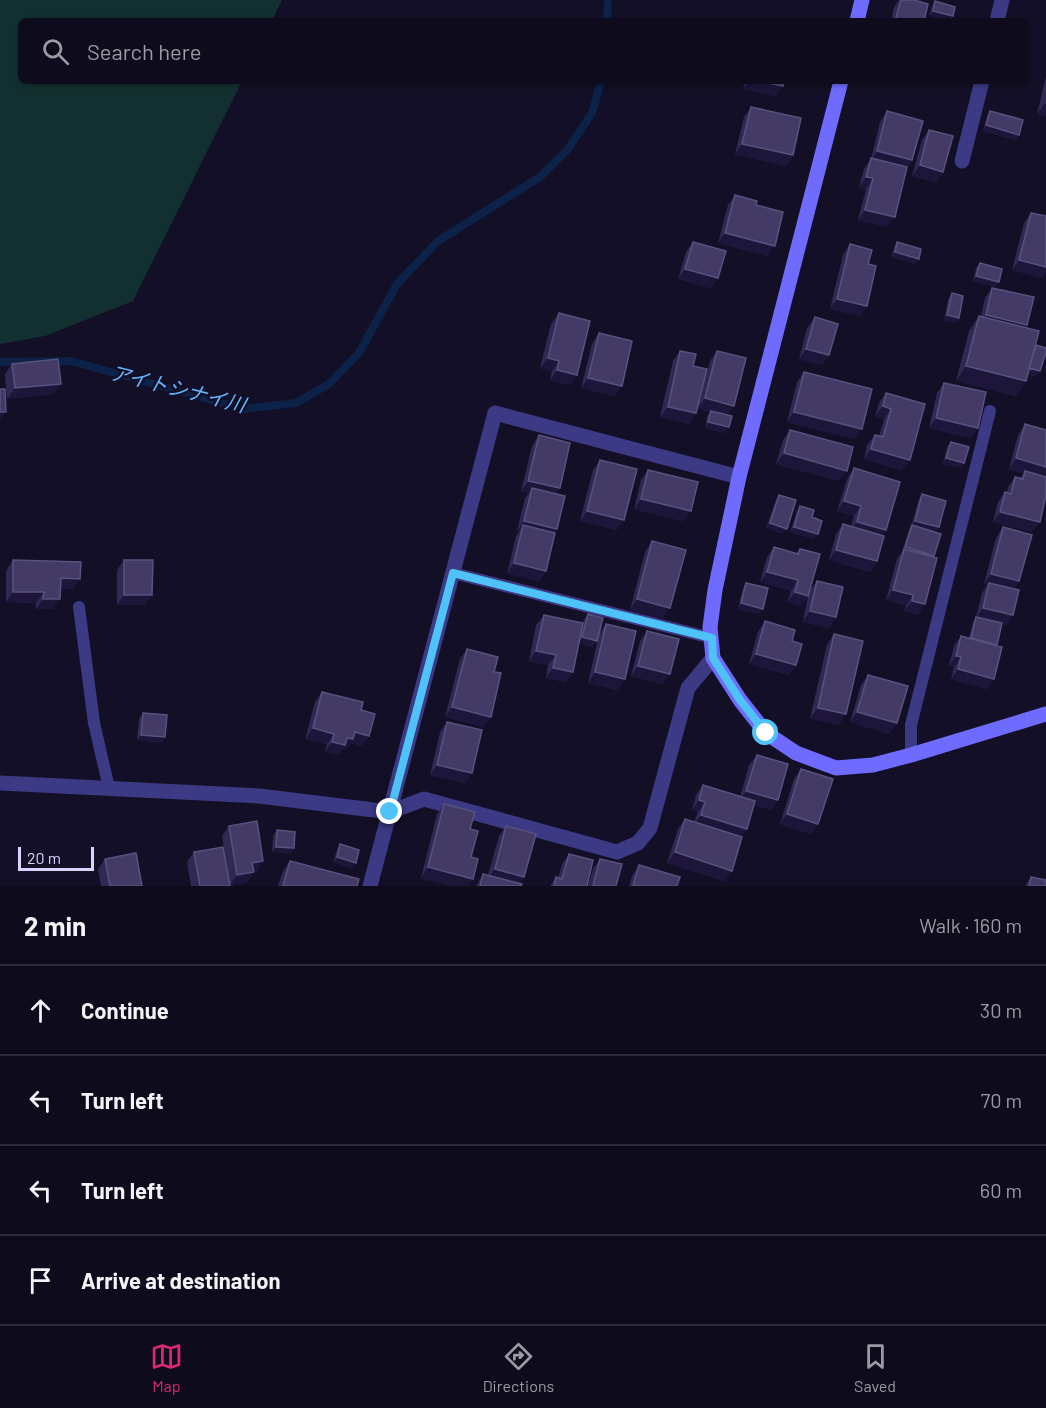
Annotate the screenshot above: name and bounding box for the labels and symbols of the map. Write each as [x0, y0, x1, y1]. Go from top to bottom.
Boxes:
water label: アイトシナイ川 [108, 360, 250, 417]
route start [752, 719, 778, 745]
route end [376, 798, 402, 824]
scale bar [18, 844, 94, 872]

